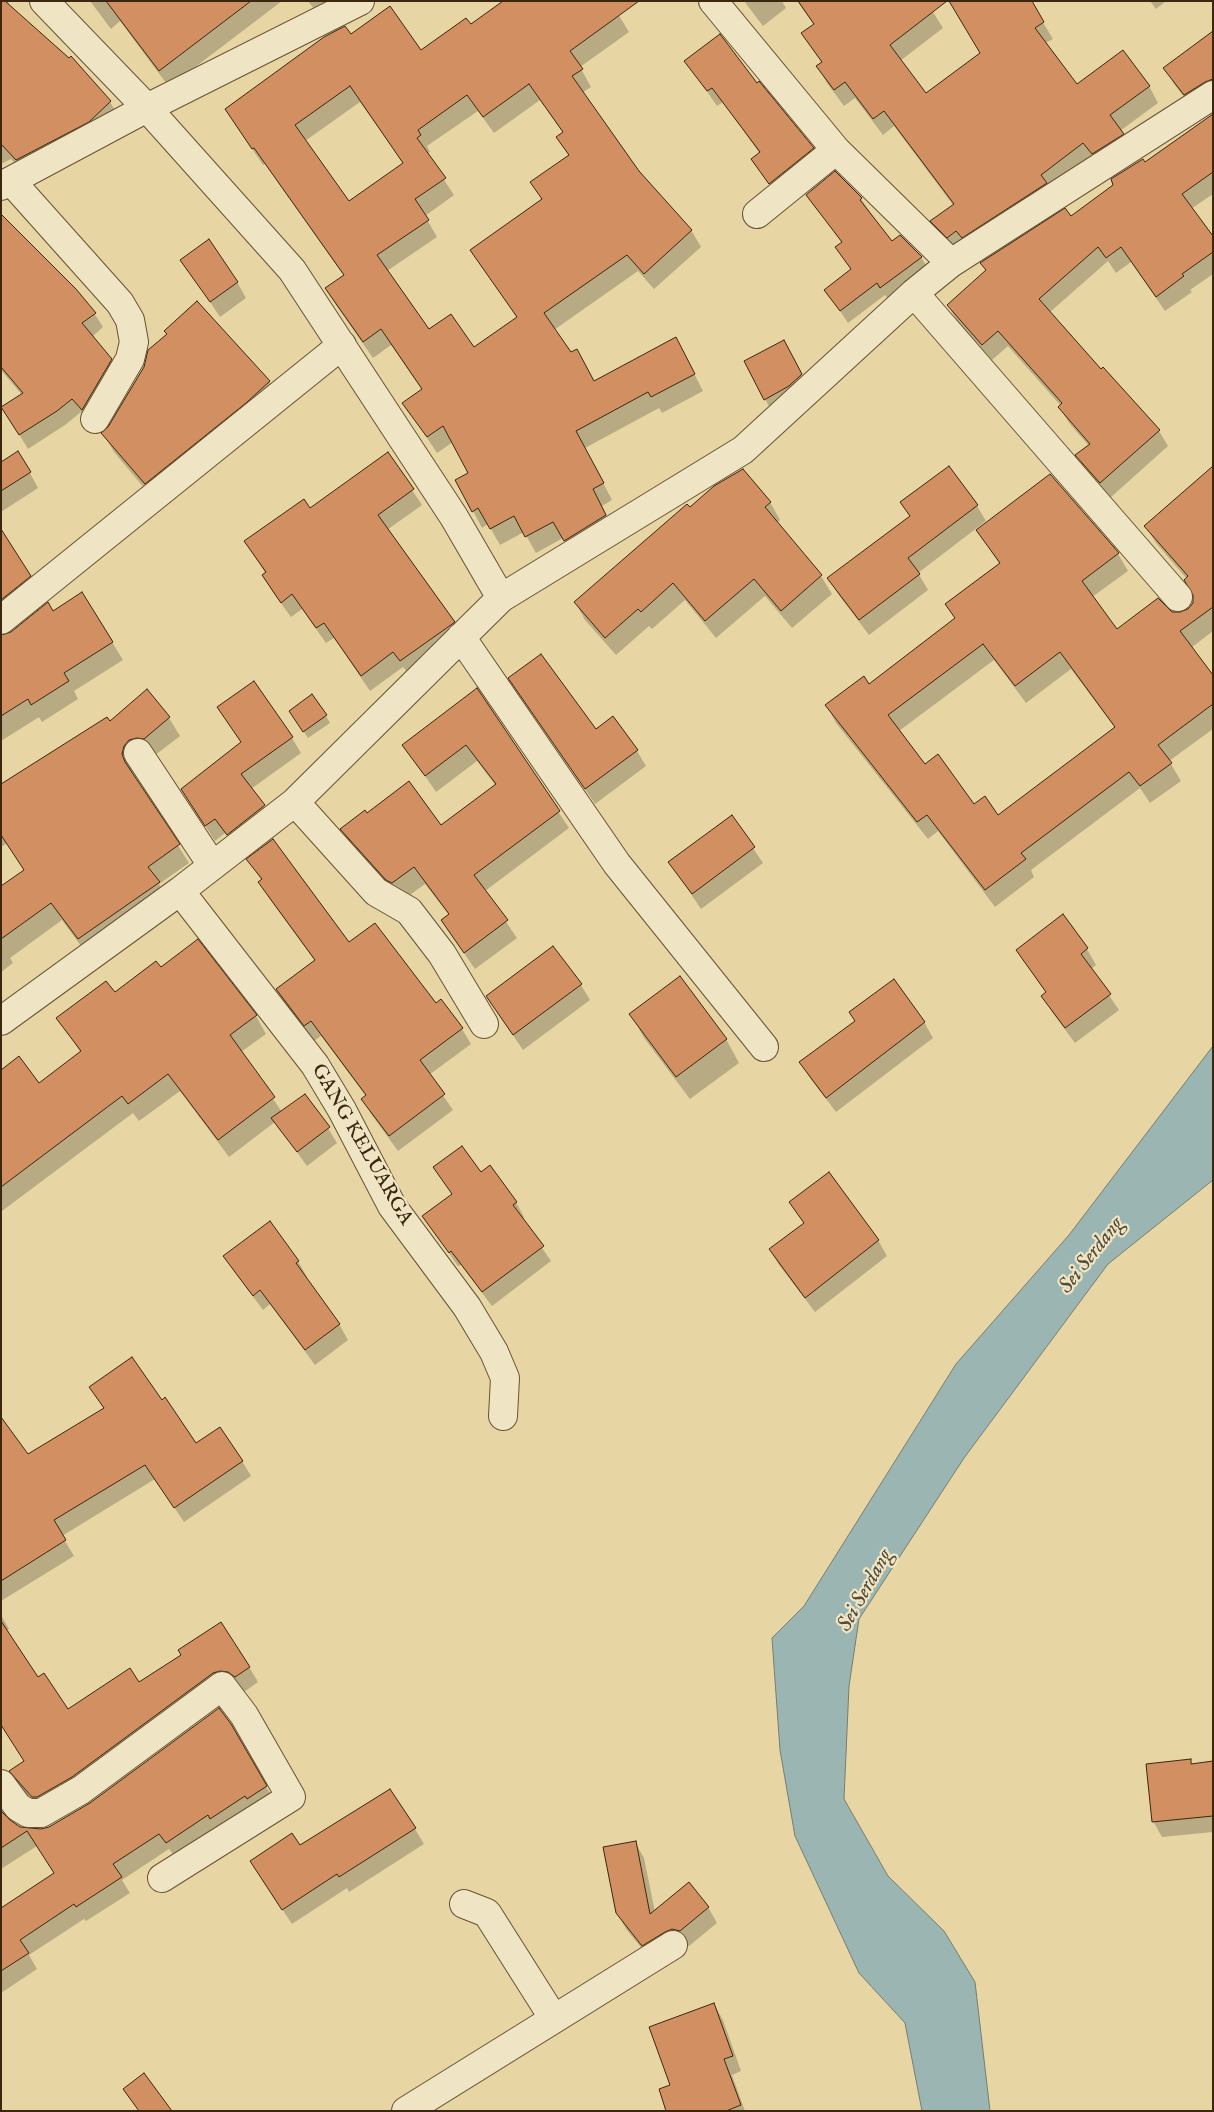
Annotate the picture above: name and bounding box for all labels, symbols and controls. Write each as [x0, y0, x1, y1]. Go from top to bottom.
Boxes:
street label: GANG KELUARGA [305, 1060, 417, 1230]
water label: Sei Serdang [1054, 1213, 1130, 1299]
water label: Sei Serdang [833, 1545, 899, 1637]

